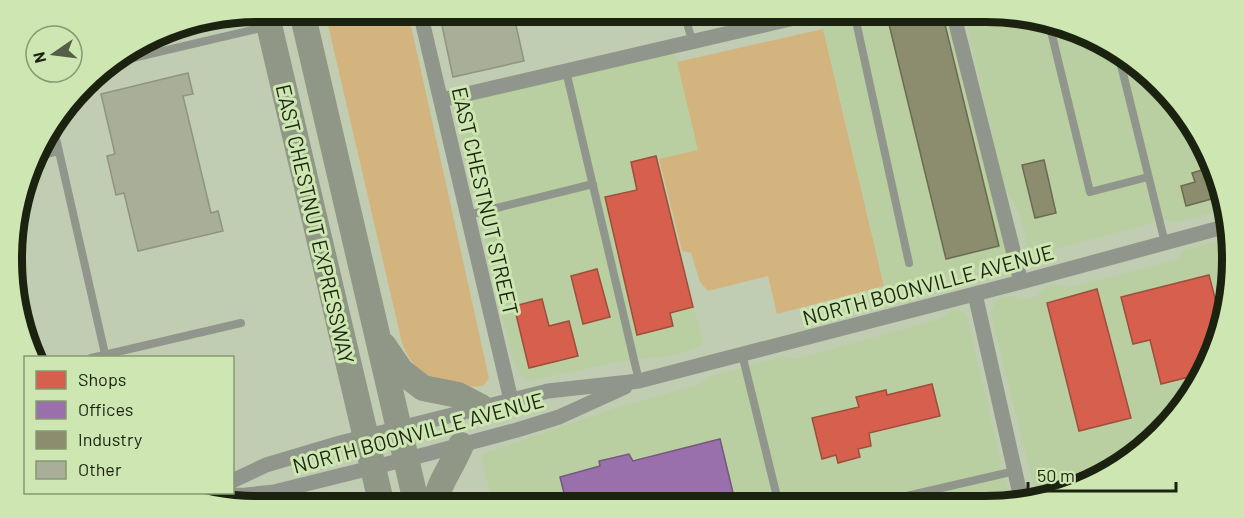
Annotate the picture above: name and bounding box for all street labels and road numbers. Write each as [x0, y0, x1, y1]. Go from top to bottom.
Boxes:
street label: EAST CHESTNUT EXPRESSWAY [272, 82, 360, 366]
street label: EAST CHESTNUT STREET [448, 84, 524, 318]
street label: NORTH BOONVILLE AVENUE [800, 238, 1056, 330]
street label: NORTH BOONVILLE AVENUE [290, 386, 546, 478]

